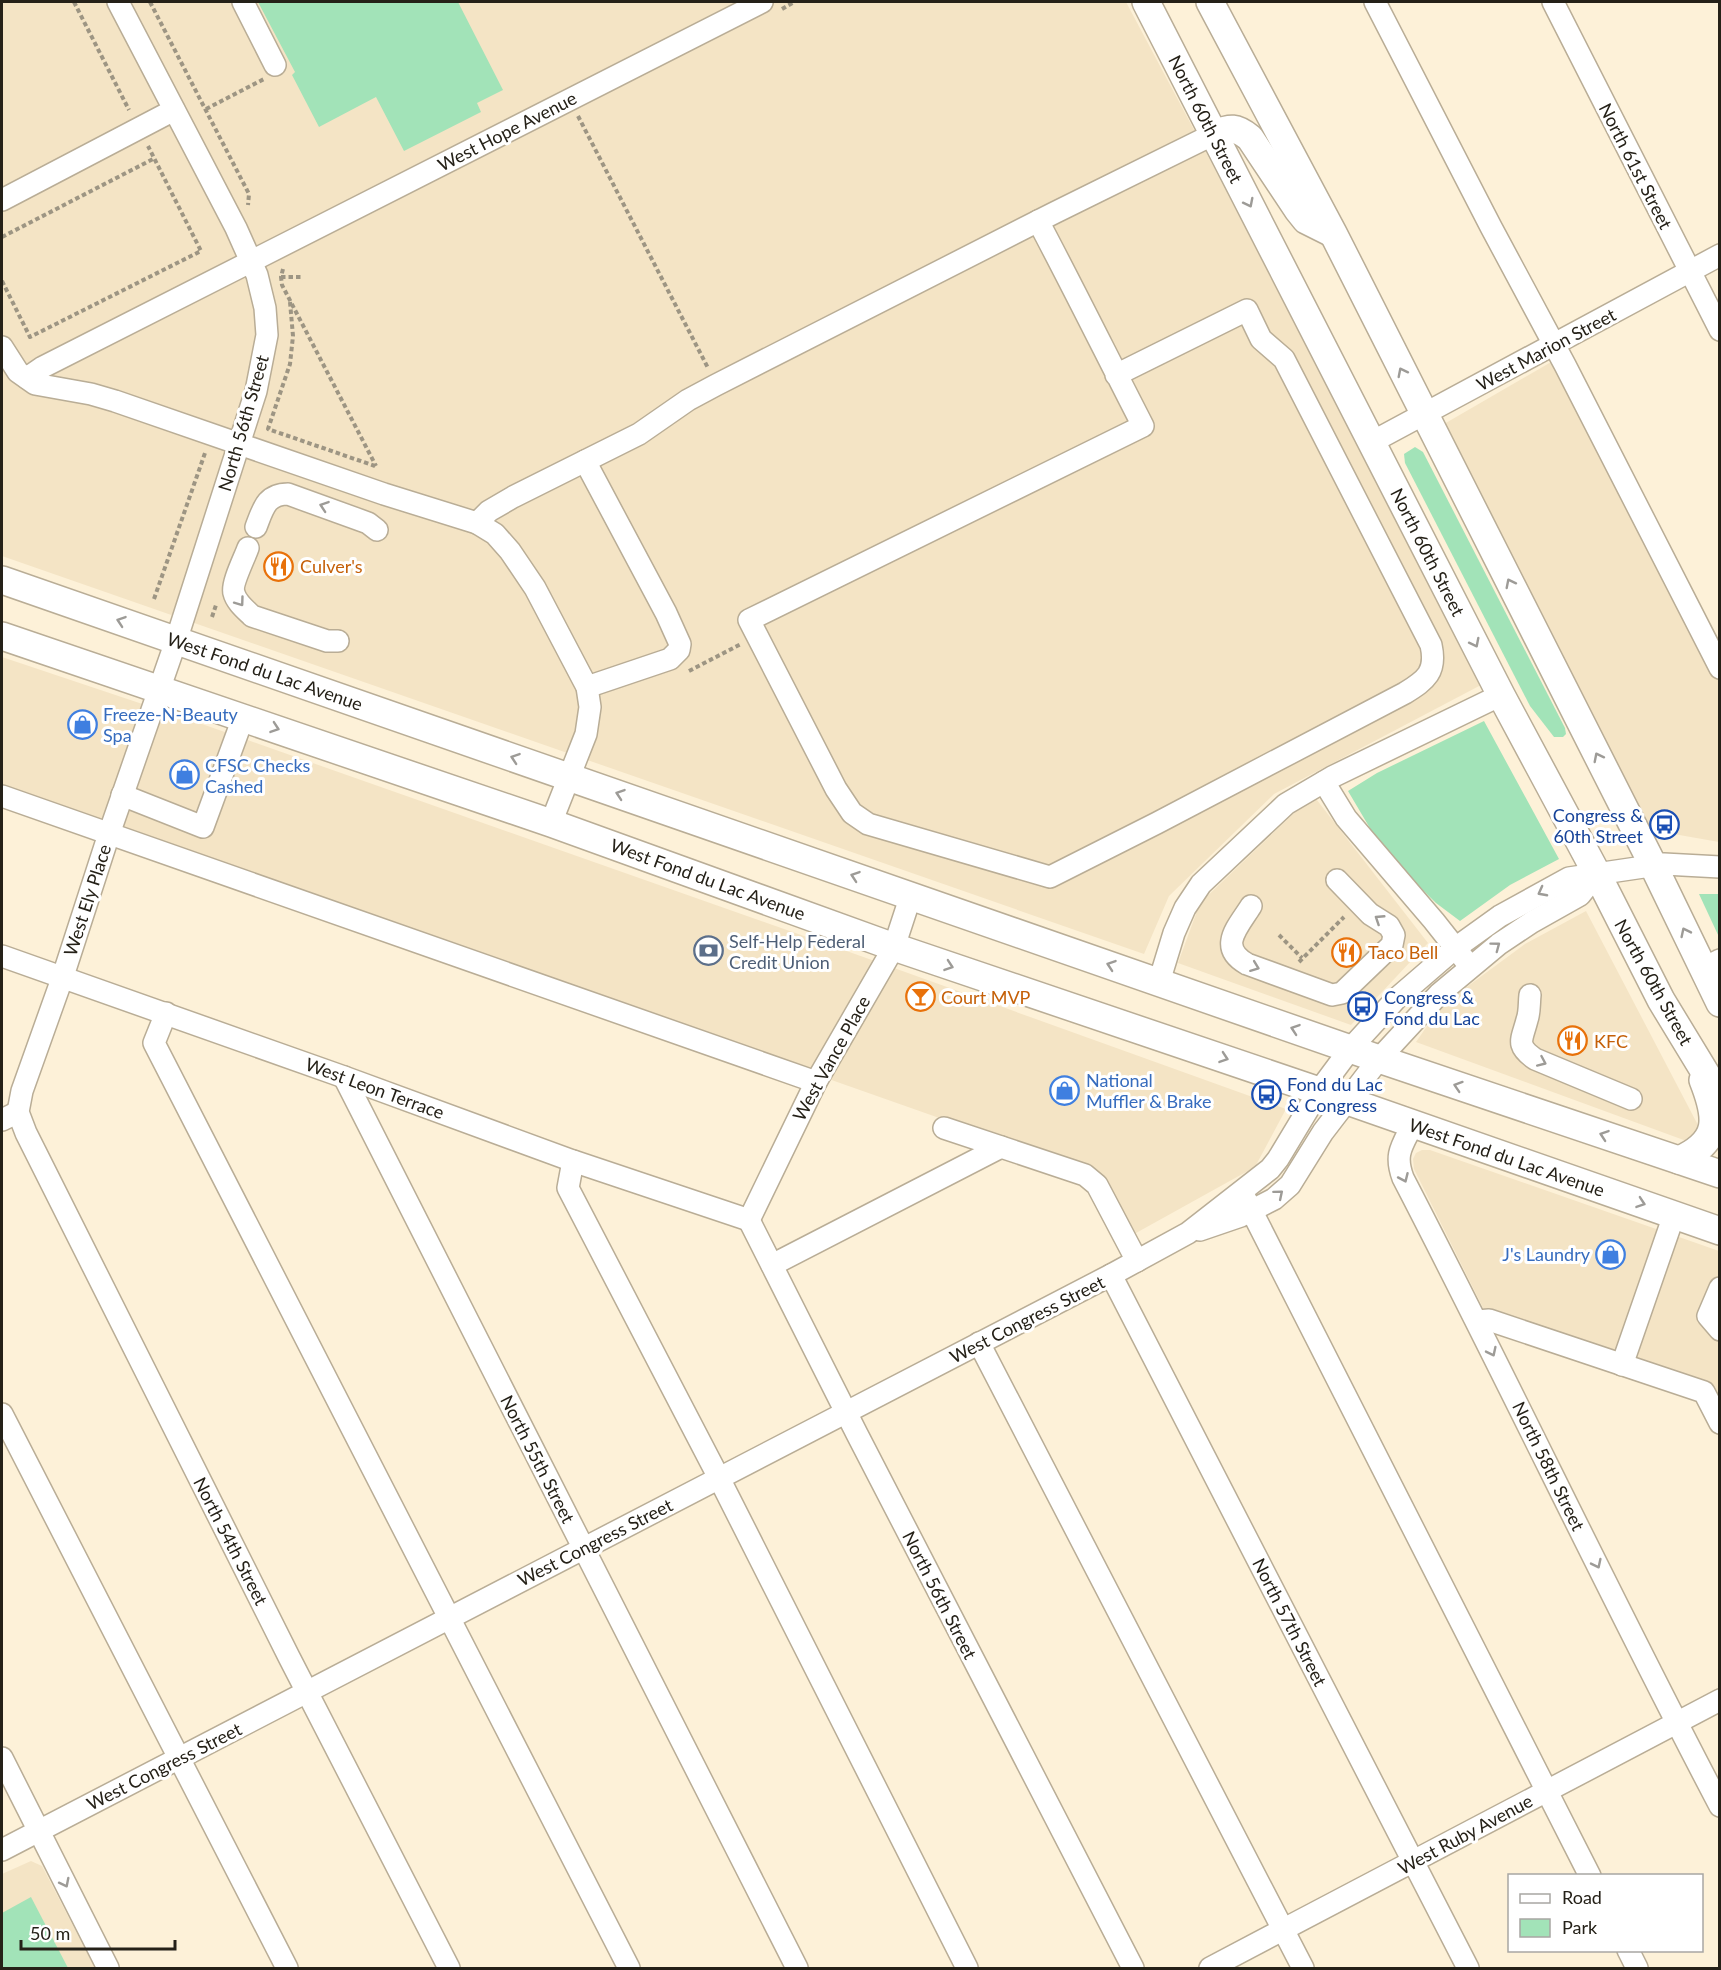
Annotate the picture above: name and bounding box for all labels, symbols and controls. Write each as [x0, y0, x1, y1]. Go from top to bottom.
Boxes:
street label: North 60th Street [1164, 51, 1248, 187]
street label: West Hope Avenue [434, 87, 580, 175]
street label: North 61st Street [1595, 99, 1677, 233]
one-way arrow [1242, 197, 1254, 208]
street label: West Marion Street [1473, 303, 1620, 395]
street label: North 56th Street [213, 352, 273, 494]
one-way arrow [1398, 367, 1410, 378]
street label: North 60th Street [1386, 484, 1470, 620]
one-way arrow [319, 500, 329, 513]
restaurant icon: Culver's [263, 550, 295, 582]
place label: Culver's [300, 555, 363, 577]
one-way arrow [1505, 578, 1517, 589]
one-way arrow [233, 595, 244, 606]
one-way arrow [116, 616, 127, 629]
street label: West Fond du Lac Avenue [164, 627, 366, 715]
one-way arrow [1467, 637, 1479, 648]
place label: Freeze-N-Beauty Spa [103, 703, 239, 746]
shop icon: Freeze-N-Beauty Spa [66, 708, 98, 740]
one-way arrow [269, 721, 280, 734]
one-way arrow [510, 752, 521, 765]
one-way arrow [1594, 752, 1605, 763]
place label: CFSC Checks Cashed [205, 754, 311, 797]
shop icon: CFSC Checks Cashed [168, 759, 200, 791]
one-way arrow [615, 788, 626, 801]
place label: Congress & 60th Street [1553, 804, 1644, 847]
bus stop icon: Congress & 60th Street [1648, 809, 1680, 841]
street label: West Fond du Lac Avenue [608, 834, 808, 924]
street label: West Ely Place [59, 841, 115, 959]
one-way arrow [851, 870, 861, 883]
one-way arrow [1538, 885, 1549, 896]
one-way arrow [1375, 915, 1385, 927]
street label: North 60th Street [1610, 915, 1698, 1049]
one-way arrow [1680, 927, 1692, 938]
place label: Self-Help Federal Credit Union [729, 930, 865, 973]
bank icon: Self-Help Federal Credit Union [692, 935, 724, 967]
restaurant icon: Taco Bell [1331, 936, 1363, 968]
place label: Taco Bell [1368, 941, 1438, 963]
one-way arrow [1490, 943, 1501, 954]
one-way arrow [943, 958, 954, 971]
one-way arrow [1106, 960, 1117, 973]
one-way arrow [1248, 960, 1259, 972]
bar icon: Court MVP [904, 981, 936, 1013]
place label: Court MVP [941, 986, 1031, 1008]
place label: Congress & Fond du Lac [1384, 986, 1480, 1029]
bus stop icon: Congress & Fond du Lac [1347, 991, 1379, 1023]
street label: West Vance Place [788, 992, 874, 1124]
one-way arrow [1290, 1024, 1301, 1037]
restaurant icon: KFC [1557, 1025, 1589, 1057]
place label: KFC [1594, 1030, 1628, 1052]
one-way arrow [1218, 1051, 1229, 1064]
street label: West Leon Terrace [303, 1053, 447, 1123]
one-way arrow [1536, 1054, 1547, 1066]
place label: National Muffler & Brake [1086, 1069, 1212, 1112]
place label: Fond du Lac & Congress [1287, 1073, 1383, 1116]
shop icon: National Muffler & Brake [1049, 1074, 1081, 1106]
bus stop icon: Fond du Lac & Congress [1250, 1078, 1282, 1110]
one-way arrow [1453, 1080, 1464, 1093]
street label: West Fond du Lac Avenue [1406, 1113, 1608, 1201]
one-way arrow [1599, 1130, 1610, 1143]
one-way arrow [1396, 1172, 1408, 1183]
one-way arrow [1272, 1190, 1283, 1201]
one-way arrow [1635, 1196, 1646, 1209]
shop icon: J's Laundry [1595, 1238, 1627, 1270]
place label: J's Laundry [1502, 1243, 1591, 1265]
street label: West Congress Street [946, 1270, 1109, 1368]
one-way arrow [1485, 1346, 1497, 1357]
street label: North 55th Street [496, 1391, 580, 1527]
street label: North 58th Street [1508, 1398, 1590, 1535]
street label: North 54th Street [189, 1473, 273, 1609]
street label: West Congress Street [514, 1493, 677, 1591]
street label: North 56th Street [898, 1527, 982, 1663]
street label: North 57th Street [1248, 1554, 1332, 1690]
one-way arrow [1590, 1558, 1602, 1569]
street label: West Congress Street [83, 1717, 246, 1815]
street label: West Ruby Avenue [1394, 1789, 1536, 1879]
legend [1508, 1874, 1703, 1952]
one-way arrow [58, 1877, 69, 1887]
text: Road [1562, 1886, 1602, 1908]
scale bar [21, 1913, 176, 1951]
text: Park [1562, 1916, 1598, 1938]
text: 50 m [30, 1922, 70, 1944]

